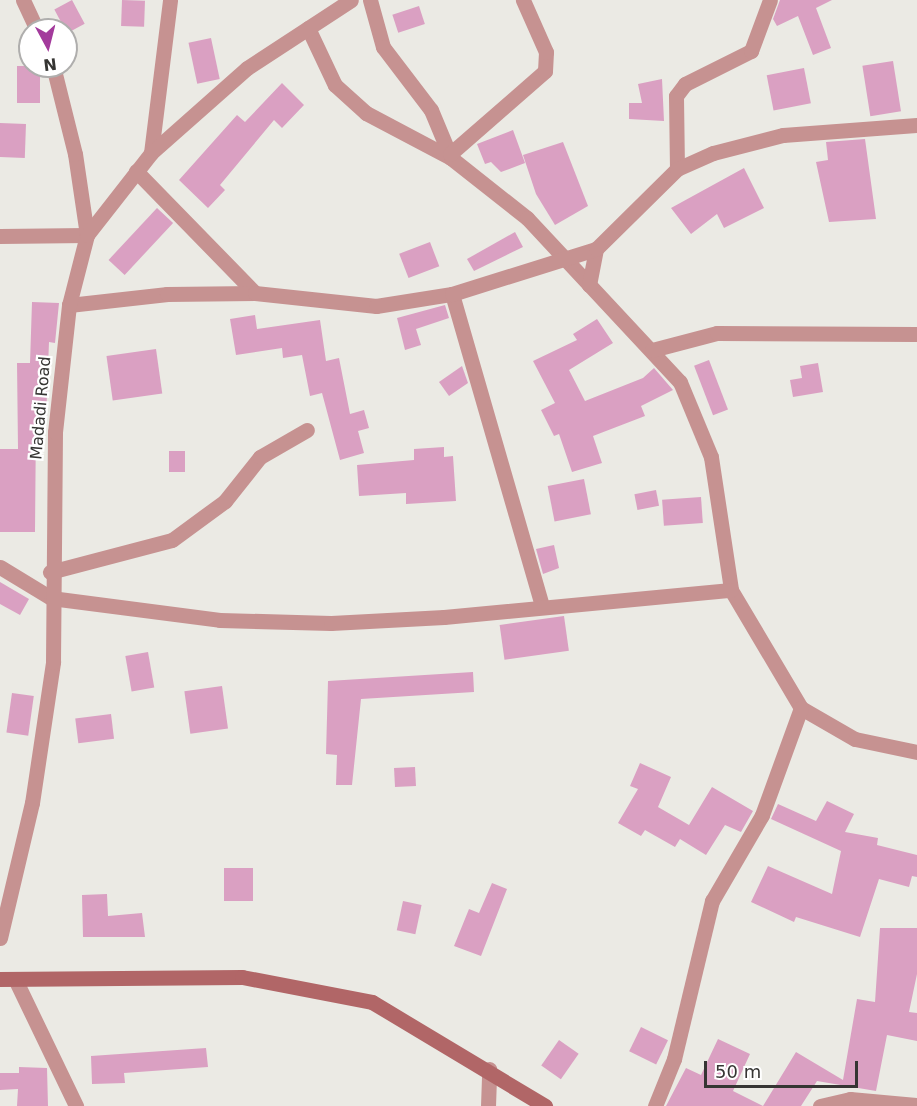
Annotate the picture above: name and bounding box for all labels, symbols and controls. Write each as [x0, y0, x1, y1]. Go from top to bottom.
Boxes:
north arrow [18, 18, 78, 78]
text: N [42, 54, 58, 75]
street label: Madadi Road [27, 356, 55, 460]
scale bar [707, 1049, 862, 1087]
text: 50 m [715, 1061, 761, 1082]

